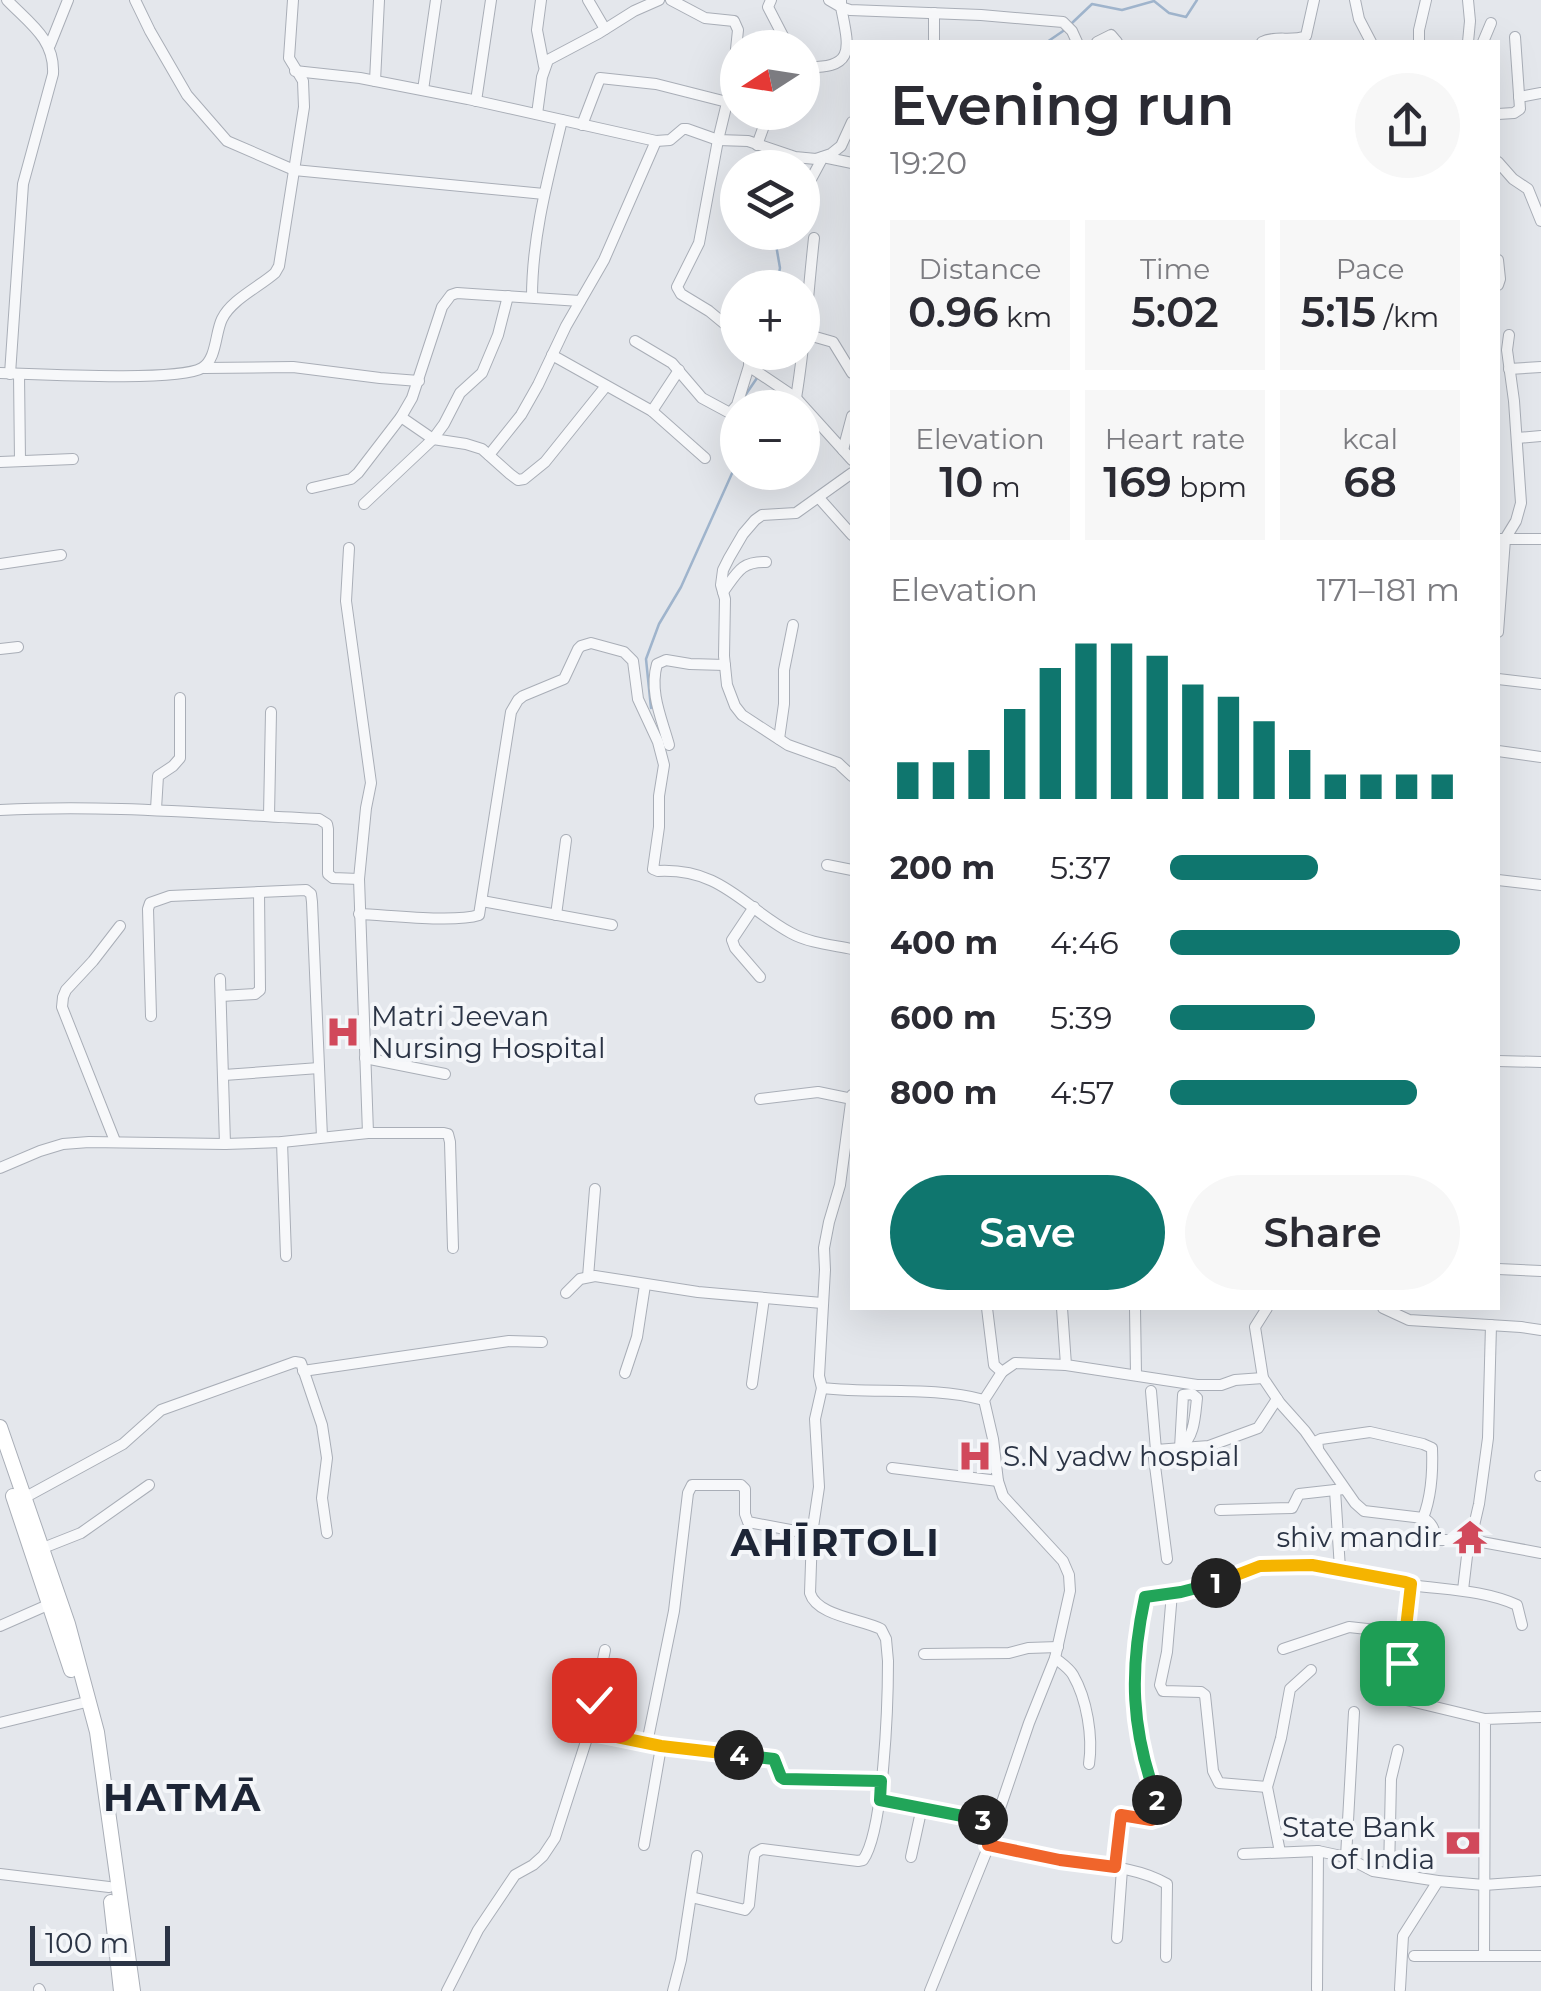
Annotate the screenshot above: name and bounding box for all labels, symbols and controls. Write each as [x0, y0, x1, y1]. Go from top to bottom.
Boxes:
north arrow [720, 30, 820, 130]
map controls [720, 30, 820, 490]
text: Evening run [890, 72, 1235, 139]
button: share [1355, 73, 1460, 178]
text: 19:20 [890, 143, 967, 182]
button: layers [720, 150, 820, 250]
text: Distance [918, 252, 1042, 286]
text: Time [1140, 252, 1210, 286]
text: Pace [1336, 252, 1404, 286]
button: + [720, 270, 820, 370]
text: 0.96 [908, 286, 999, 338]
text: 5:02 [1131, 286, 1219, 338]
text: 5:15 [1301, 286, 1376, 338]
text: km [999, 300, 1052, 334]
text: /km [1376, 300, 1439, 334]
button: − [720, 390, 820, 490]
text: Elevation [915, 422, 1045, 456]
text: Heart rate [1105, 422, 1245, 456]
text: kcal [1342, 422, 1398, 456]
text: 10 [939, 456, 984, 508]
text: 169 [1103, 456, 1172, 508]
text: 68 [1343, 456, 1397, 508]
text: m [984, 470, 1021, 504]
text: bpm [1172, 470, 1247, 504]
text: Elevation [890, 570, 1038, 609]
text: 171–181 m [1316, 570, 1460, 609]
text: 200 m [890, 848, 995, 887]
text: 5:37 [1050, 848, 1111, 887]
text: 400 m [890, 923, 998, 962]
text: 4:46 [1050, 923, 1119, 962]
text: 600 m [890, 998, 996, 1037]
text: 5:39 [1050, 998, 1112, 1037]
place label: Matri Jeevan Nursing Hospital [371, 999, 606, 1065]
hospital icon: Matri Jeevan Nursing Hospital [324, 1013, 362, 1051]
text: 800 m [890, 1073, 997, 1112]
text: 4:57 [1050, 1073, 1115, 1112]
button: Save [890, 1175, 1165, 1290]
button: Share [1185, 1175, 1460, 1290]
hospital icon: S.N yadw hospial [956, 1437, 994, 1475]
place label: S.N yadw hospial [1003, 1439, 1240, 1473]
temple icon: shiv mandir [1451, 1518, 1489, 1556]
district label: AHĪRTOLI [730, 1519, 941, 1566]
place label: shiv mandir [1276, 1520, 1442, 1554]
pin: 1 [1191, 1558, 1241, 1608]
text: 1 [1211, 1566, 1221, 1600]
pin [1360, 1621, 1445, 1706]
icon: arrive [1375, 1636, 1430, 1691]
pin [552, 1658, 637, 1743]
icon: check [567, 1673, 622, 1728]
pin: 4 [714, 1730, 764, 1780]
text: 4 [729, 1738, 749, 1772]
district label: HATMĀ [103, 1774, 263, 1821]
pin: 2 [1132, 1775, 1182, 1825]
text: 2 [1149, 1783, 1165, 1817]
pin: 3 [958, 1795, 1008, 1845]
text: 3 [975, 1803, 991, 1837]
place label: State Bank of India [1282, 1810, 1435, 1876]
bank icon: State Bank of India [1444, 1824, 1482, 1862]
scale bar [30, 1921, 170, 1966]
text: 100 m [45, 1926, 129, 1960]

